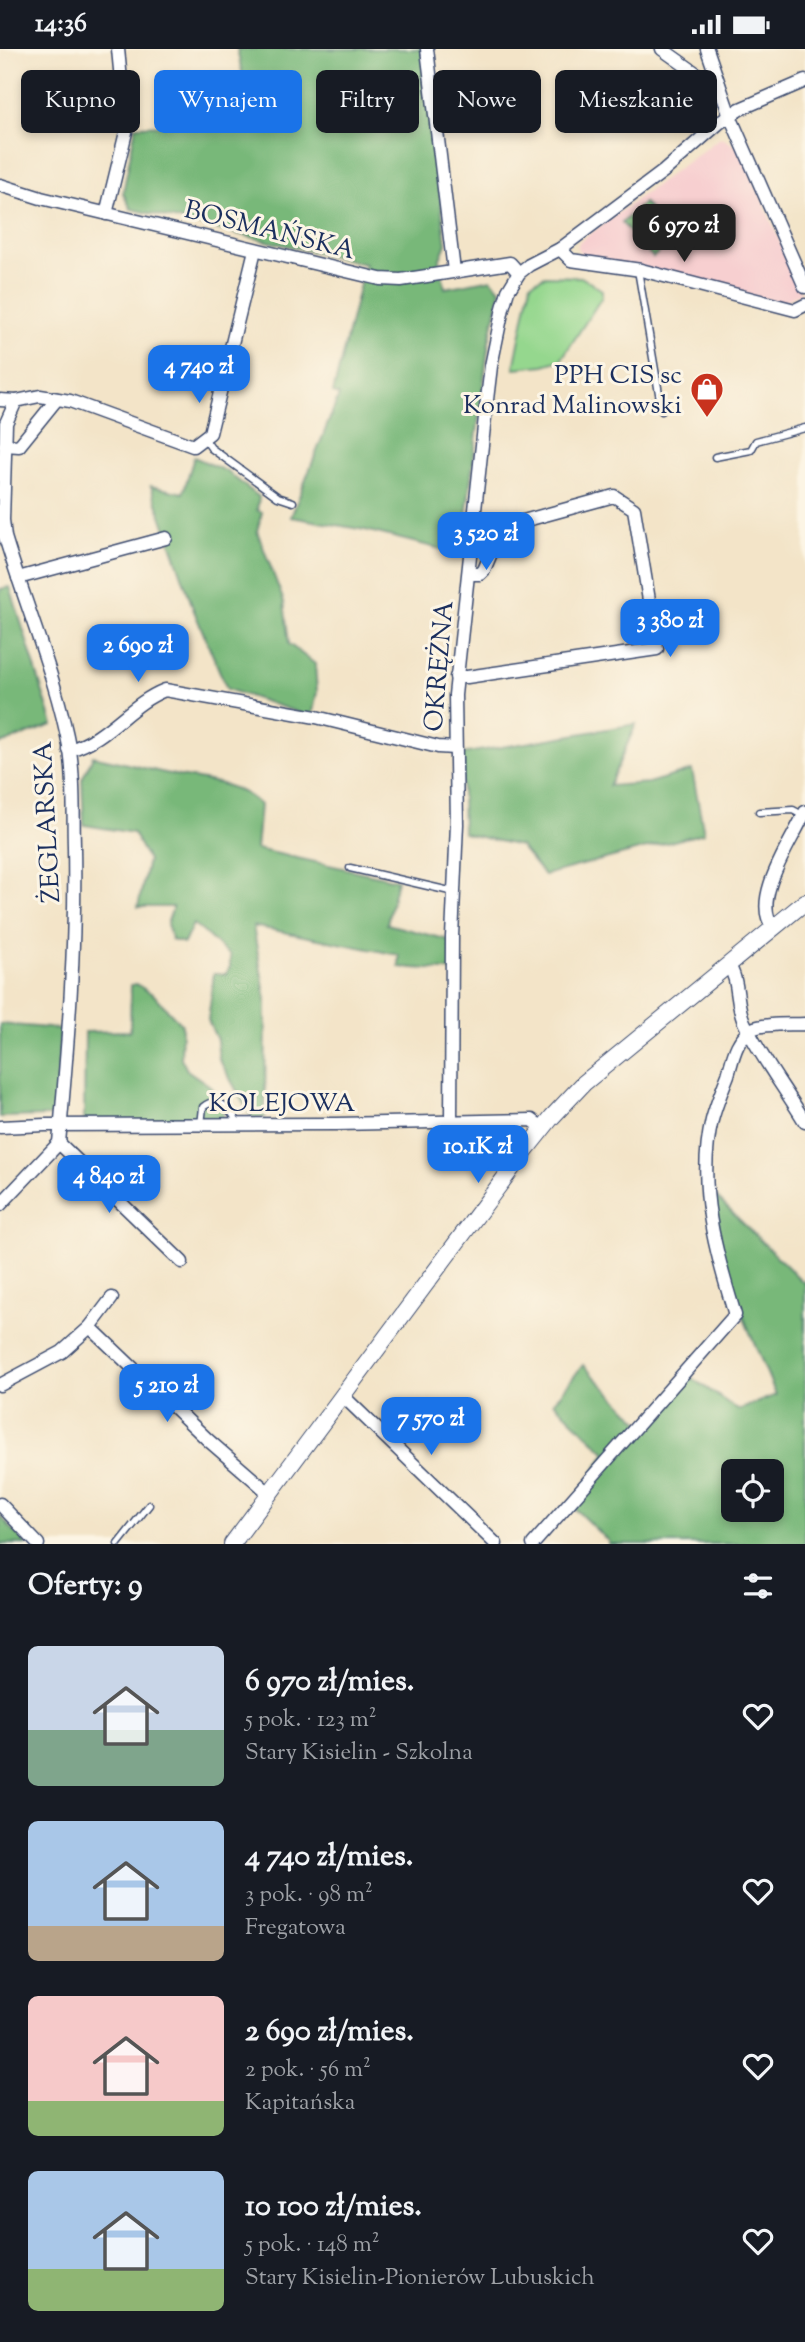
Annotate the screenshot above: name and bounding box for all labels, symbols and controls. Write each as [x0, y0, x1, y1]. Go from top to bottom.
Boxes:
text: 14:36 [35, 6, 87, 43]
chip: Kupno [21, 70, 140, 133]
chip: Wynajem [154, 70, 302, 133]
chip: Filtry [316, 70, 419, 133]
chip: Nowe [433, 70, 541, 133]
chip: Mieszkanie [555, 70, 717, 133]
street label: BOSMAŃSKA [180, 192, 359, 271]
pin: 6 970 zł [612, 205, 756, 264]
text: 6 970 zł [649, 210, 719, 243]
pin: 4 740 zł [127, 345, 271, 405]
text: 4 740 zł [164, 351, 234, 384]
place label: PPH CIS sc Konrad Malinowski [463, 358, 682, 425]
shop icon: PPH CIS sc Konrad Malinowski [688, 370, 726, 419]
pin: 3 520 zł [414, 512, 558, 572]
text: 3 520 zł [454, 518, 519, 551]
street label: OKRĘŻNA [416, 599, 465, 733]
pin: 3 380 zł [598, 599, 742, 659]
text: 3 380 zł [636, 605, 704, 638]
pin: 2 690 zł [66, 625, 210, 684]
text: 2 690 zł [103, 630, 173, 663]
street label: ŻEGLARSKA [26, 740, 71, 904]
street label: KOLEJOWA [209, 1086, 355, 1123]
pin: 10.1K zł [406, 1125, 550, 1185]
text: 10.1K zł [443, 1131, 513, 1164]
pin: 4 840 zł [37, 1155, 181, 1215]
text: 4 840 zł [73, 1161, 145, 1194]
pin: 5 210 zł [95, 1365, 239, 1424]
text: 5 210 zł [135, 1370, 199, 1403]
pin: 7 570 zł [359, 1397, 503, 1457]
text: 7 570 zł [397, 1403, 465, 1436]
map controls [721, 1459, 784, 1522]
button: locate [721, 1459, 784, 1522]
text: Oferty: 9 [28, 1565, 143, 1608]
icon: filters [739, 1567, 777, 1605]
text: 6 970 zł/mies. [245, 1661, 414, 1704]
icon: home [84, 1674, 168, 1758]
icon: heart [739, 1697, 777, 1735]
text: 5 pok. · 123 m² [245, 1704, 376, 1737]
text: Stary Kisielin - Szkolna [245, 1737, 473, 1770]
text: 4 740 zł/mies. [245, 1836, 413, 1879]
icon: home [84, 1849, 168, 1933]
icon: heart [739, 1872, 777, 1910]
text: 3 pok. · 98 m² [245, 1879, 373, 1912]
text: Fregatowa [245, 1912, 346, 1945]
text: 2 690 zł/mies. [245, 2011, 414, 2054]
icon: home [84, 2024, 168, 2108]
icon: heart [739, 2047, 777, 2085]
text: 2 pok. · 56 m² [245, 2054, 371, 2087]
text: Kapitańska [245, 2087, 355, 2120]
text: 10 100 zł/mies. [245, 2186, 422, 2229]
icon: home [84, 2199, 168, 2283]
icon: heart [739, 2222, 777, 2260]
text: 5 pok. · 148 m² [245, 2229, 380, 2262]
text: Stary Kisielin-Pionierów Lubuskich [245, 2262, 595, 2295]

